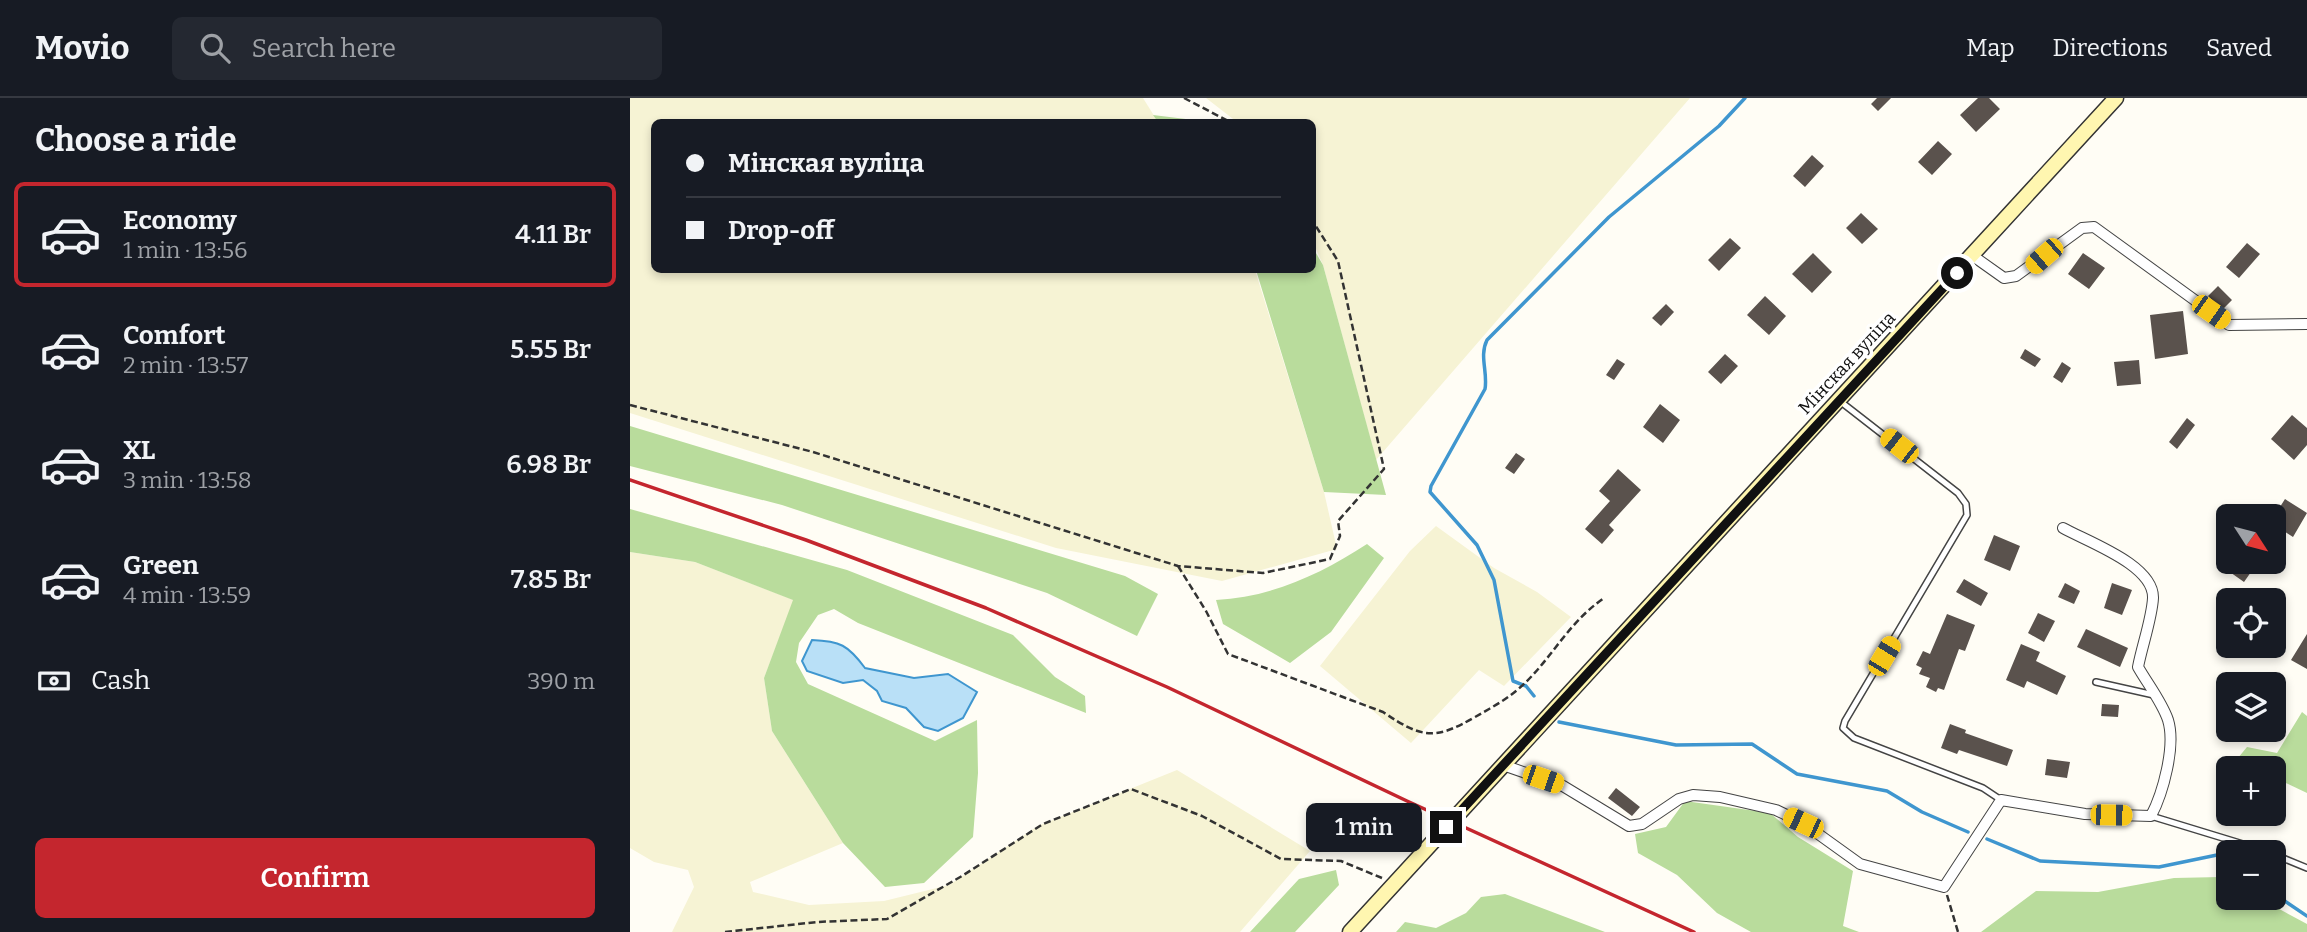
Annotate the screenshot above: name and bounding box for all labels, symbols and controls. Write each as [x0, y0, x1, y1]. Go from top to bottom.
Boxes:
search box [172, 17, 662, 80]
text: Movio [35, 28, 130, 68]
icon: search [196, 29, 234, 67]
text: Search here [252, 33, 396, 64]
text: Map [1966, 34, 2015, 62]
text: Directions [2053, 34, 2168, 62]
text: Saved [2206, 34, 2272, 62]
text: Choose a ride [35, 121, 236, 159]
text: Мінская вуліца [728, 148, 924, 179]
icon: car [39, 203, 102, 266]
text: Economy [123, 205, 237, 236]
text: Drop-off [728, 215, 834, 246]
text: 4.11 Br [515, 219, 591, 250]
car [2022, 234, 2067, 278]
text: 1 min · 13:56 [123, 236, 247, 264]
route start [1941, 257, 1973, 289]
car [2188, 291, 2235, 333]
street label: Мінская вуліца [1794, 307, 1900, 419]
icon: car [39, 318, 102, 381]
text: Comfort [123, 320, 226, 351]
text: 5.55 Br [510, 334, 591, 365]
text: 2 min · 13:57 [123, 351, 248, 379]
car [1876, 425, 1923, 467]
icon: car [39, 433, 102, 496]
text: XL [123, 435, 155, 466]
text: 6.98 Br [506, 449, 591, 480]
text: 3 min · 13:58 [123, 466, 252, 494]
north arrow [2216, 504, 2286, 574]
map controls [2216, 504, 2286, 910]
icon: car [39, 548, 102, 611]
text: Green [123, 550, 199, 581]
text: 7.85 Br [511, 564, 591, 595]
text: 4 min · 13:59 [123, 581, 251, 609]
button: locate [2216, 588, 2286, 658]
car [1865, 633, 1904, 679]
icon: cash [35, 662, 73, 700]
text: Cash [91, 665, 150, 696]
text: 390 m [527, 667, 595, 695]
button: layers [2216, 672, 2286, 742]
button: + [2216, 756, 2286, 826]
car [1520, 762, 1567, 796]
callout: 1 min [1306, 802, 1422, 852]
car [2090, 804, 2133, 826]
car [1780, 805, 1827, 841]
route end [1430, 811, 1462, 843]
text: 1 min [1335, 813, 1393, 841]
button: Confirm [35, 838, 595, 918]
button: − [2216, 840, 2286, 910]

